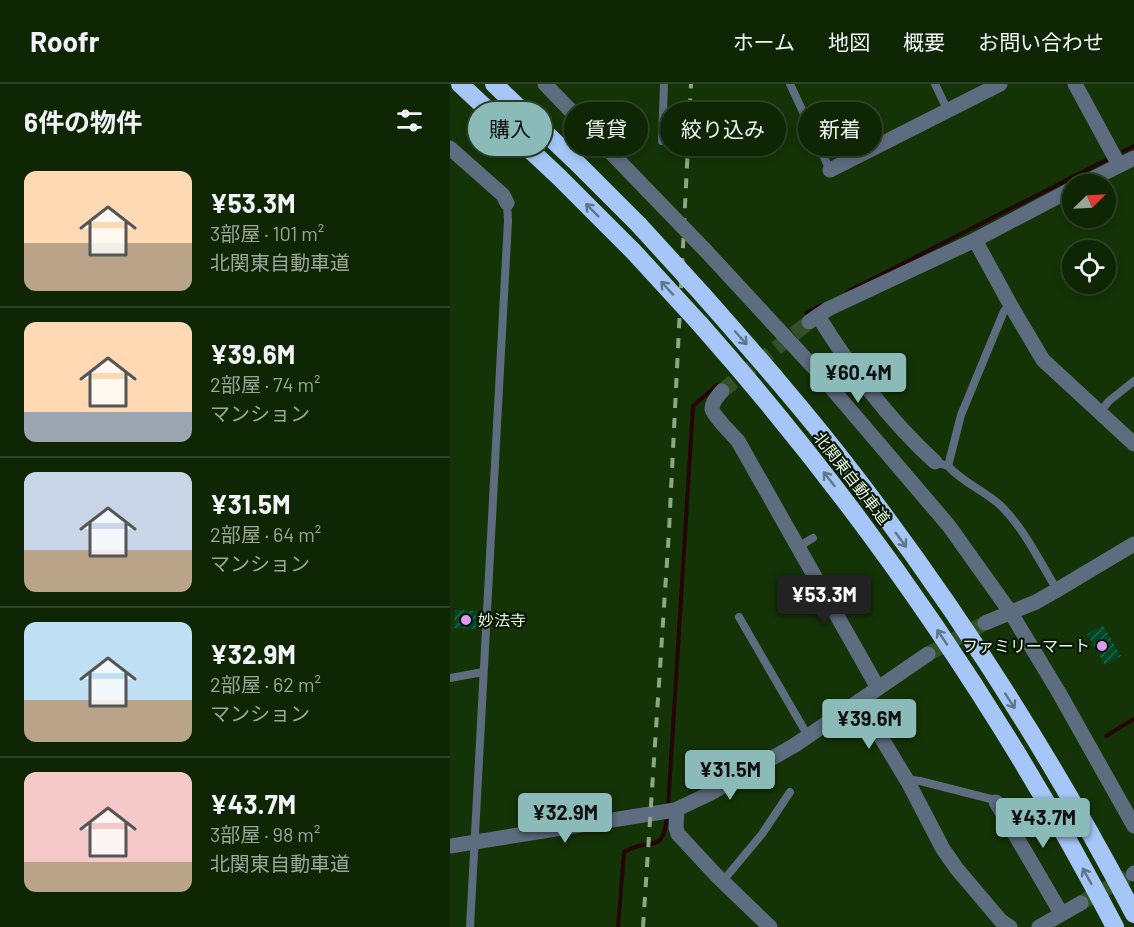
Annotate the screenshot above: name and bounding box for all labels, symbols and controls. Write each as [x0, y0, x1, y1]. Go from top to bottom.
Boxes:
text: Roofr [30, 24, 99, 58]
text: ホーム [733, 29, 795, 54]
text: 地図 [828, 29, 870, 54]
text: 概要 [903, 29, 945, 54]
text: お問い合わせ [978, 29, 1104, 54]
chip: 購入 [468, 102, 552, 156]
chip: 賃貸 [564, 102, 648, 156]
chip: 絞り込み [660, 102, 786, 156]
chip: 新着 [798, 102, 882, 156]
icon: filters [393, 104, 426, 137]
text: 6件の物件 [24, 106, 142, 137]
north arrow [1062, 174, 1116, 228]
map controls [1062, 174, 1116, 294]
text: ¥53.3M [210, 187, 296, 218]
icon: home [72, 195, 144, 267]
one-way arrow [585, 202, 600, 217]
text: 3部屋 · 101 m² [210, 221, 324, 245]
button: locate [1062, 240, 1116, 294]
text: 北関東自動車道 [210, 250, 350, 274]
one-way arrow [660, 280, 674, 295]
one-way arrow [734, 330, 748, 345]
text: ¥39.6M [210, 338, 295, 369]
icon: home [72, 346, 144, 418]
pin: ¥60.4M [809, 353, 907, 404]
text: ¥60.4M [824, 360, 892, 384]
text: 2部屋 · 74 m² [210, 372, 320, 396]
text: マンション [210, 401, 310, 425]
street label: 北関東自動車道 [810, 428, 894, 528]
one-way arrow [822, 471, 835, 487]
text: ¥31.5M [210, 488, 291, 519]
icon: home [72, 496, 144, 568]
text: 2部屋 · 64 m² [210, 522, 321, 546]
one-way arrow [895, 531, 907, 547]
text: マンション [210, 551, 310, 575]
pin: ¥53.3M [775, 575, 873, 626]
text: ¥53.3M [791, 582, 857, 606]
place label: 妙法寺 [478, 610, 526, 629]
marker: 妙法寺 [459, 613, 473, 627]
one-way arrow [936, 629, 949, 646]
place label: ファミリーマート [962, 636, 1090, 655]
text: ¥32.9M [210, 638, 296, 669]
marker: ファミリーマート [1095, 639, 1109, 653]
icon: home [72, 646, 144, 718]
text: 2部屋 · 62 m² [210, 672, 321, 696]
one-way arrow [1005, 692, 1017, 709]
pin: ¥39.6M [820, 699, 918, 750]
text: マンション [210, 701, 310, 725]
text: ¥39.6M [836, 706, 902, 730]
pin: ¥31.5M [681, 750, 779, 801]
text: ¥31.5M [699, 757, 761, 781]
text: ¥43.7M [210, 788, 296, 819]
pin: ¥32.9M [516, 793, 614, 844]
icon: home [72, 796, 144, 868]
pin: ¥43.7M [994, 798, 1092, 849]
text: ¥32.9M [532, 800, 598, 824]
text: ¥43.7M [1010, 805, 1076, 829]
text: 3部屋 · 98 m² [210, 822, 320, 846]
text: 北関東自動車道 [210, 851, 350, 875]
one-way arrow [1081, 868, 1093, 885]

